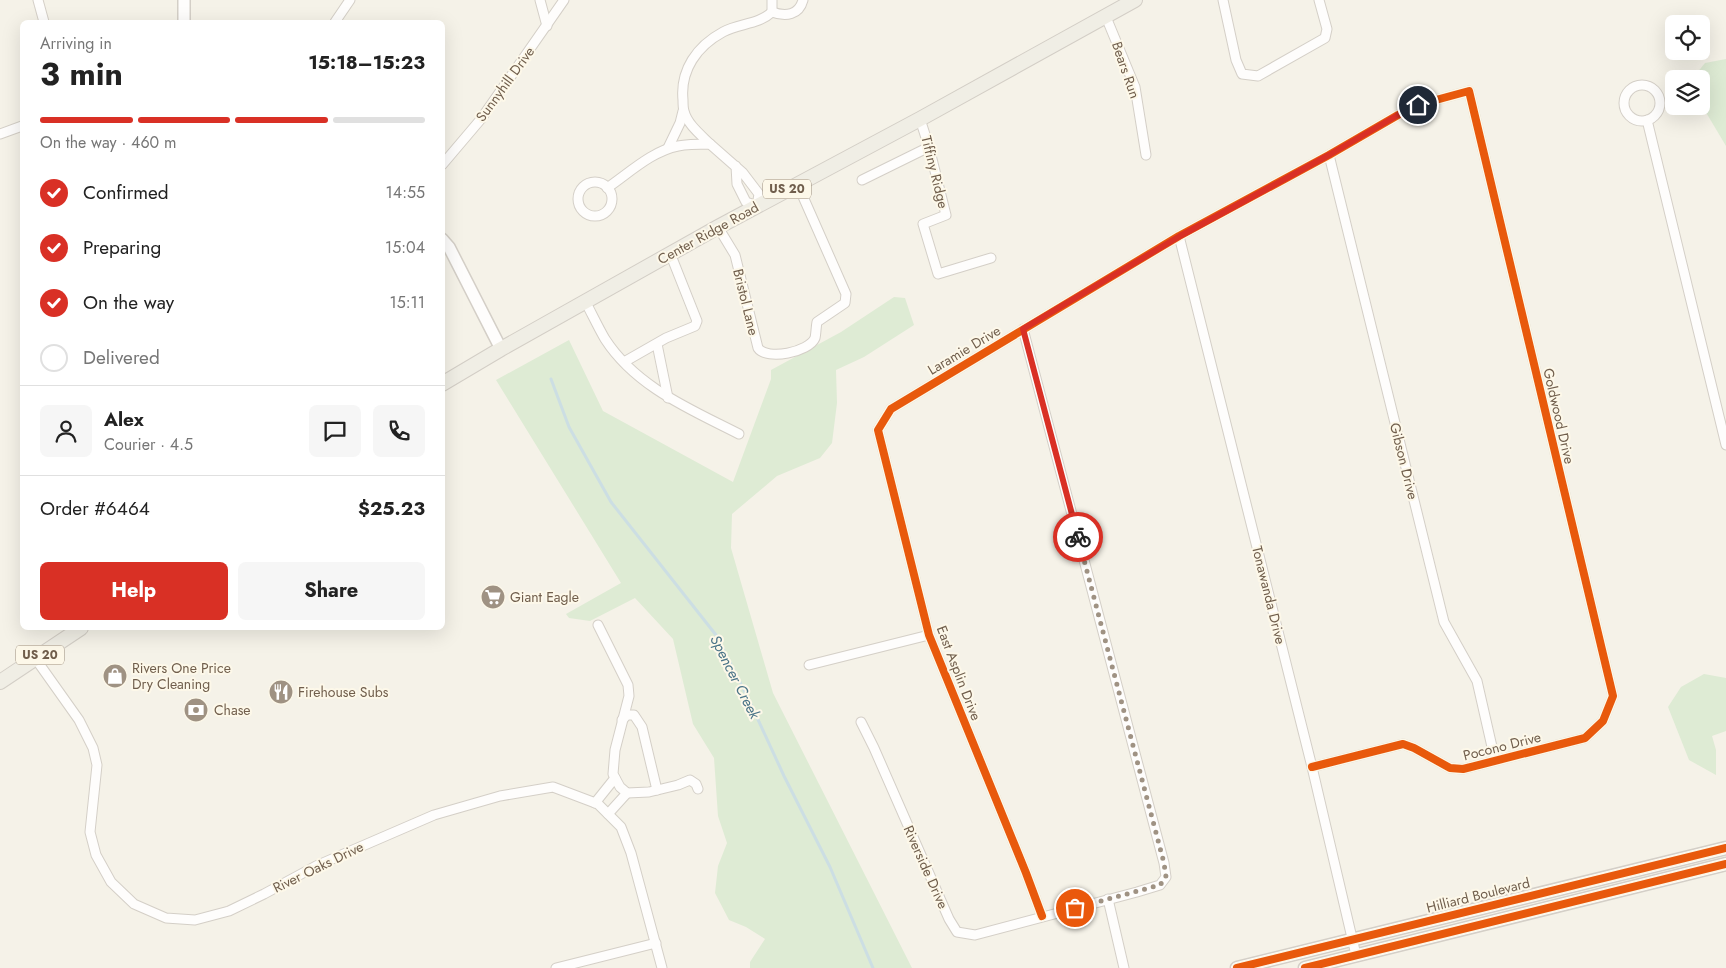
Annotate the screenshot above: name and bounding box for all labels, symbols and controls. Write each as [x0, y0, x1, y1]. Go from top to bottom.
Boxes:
map controls [1665, 15, 1710, 115]
button: locate [1665, 15, 1710, 60]
text: Arriving in [40, 32, 112, 55]
street label: Bears Run [1107, 39, 1145, 101]
street label: Sunnyhill Drive [471, 42, 539, 126]
text: 15:18–15:23 [308, 49, 425, 76]
text: 3 min [40, 51, 123, 97]
button: layers [1665, 70, 1710, 115]
pin [1397, 84, 1439, 126]
icon: home [1404, 91, 1432, 119]
text: On the way · 460 m [40, 131, 176, 154]
street label: Tiffiny Ridge [916, 134, 954, 210]
icon: check [40, 179, 68, 207]
text: Confirmed [83, 179, 169, 206]
road number: US 20 [763, 180, 811, 198]
text: 14:55 [386, 181, 425, 204]
street label: Center Ridge Road [654, 197, 762, 269]
icon: check [40, 234, 68, 262]
text: Preparing [83, 234, 161, 261]
text: 15:04 [385, 236, 425, 259]
street label: Bristol Lane [728, 267, 764, 337]
icon: check [40, 289, 68, 317]
text: On the way [83, 289, 174, 316]
text: 15:11 [390, 291, 425, 314]
street label: Laramie Drive [924, 320, 1004, 380]
text: Delivered [83, 344, 160, 371]
street label: Goldwood Drive [1538, 366, 1580, 466]
button: person [40, 405, 92, 457]
button: chat [309, 405, 361, 457]
button: phone [373, 405, 425, 457]
text: Alex [104, 406, 144, 433]
street label: Gibson Drive [1385, 421, 1423, 501]
text: Courier · 4.5 [104, 433, 193, 456]
text: Order #6464 [40, 495, 150, 522]
text: $25.23 [358, 495, 425, 522]
courier [1053, 512, 1103, 562]
icon: bike [1064, 523, 1092, 551]
street label: Tonawanda Drive [1247, 544, 1291, 646]
button: Help [40, 562, 228, 620]
button: Share [238, 562, 425, 620]
supermarket icon: Giant Eagle [480, 584, 506, 610]
place label: Giant Eagle [510, 587, 579, 607]
street label: East Asplin Drive [932, 623, 986, 723]
water label: Spencer Creek [704, 631, 766, 723]
road number: US 20 [16, 646, 64, 664]
place label: Rivers One Price Dry Cleaning [132, 658, 231, 694]
shop icon: Rivers One Price Dry Cleaning [102, 663, 128, 689]
restaurant icon: Firehouse Subs [268, 679, 294, 705]
place label: Firehouse Subs [298, 682, 389, 702]
bank icon: Chase [183, 697, 209, 723]
place label: Chase [214, 700, 251, 720]
street label: Pocono Drive [1461, 727, 1543, 765]
street label: Riverside Drive [899, 822, 953, 912]
street label: River Oaks Drive [269, 836, 367, 898]
street label: Hilliard Boulevard [1424, 872, 1532, 918]
pin [1054, 887, 1096, 929]
icon: bag [1061, 894, 1089, 922]

